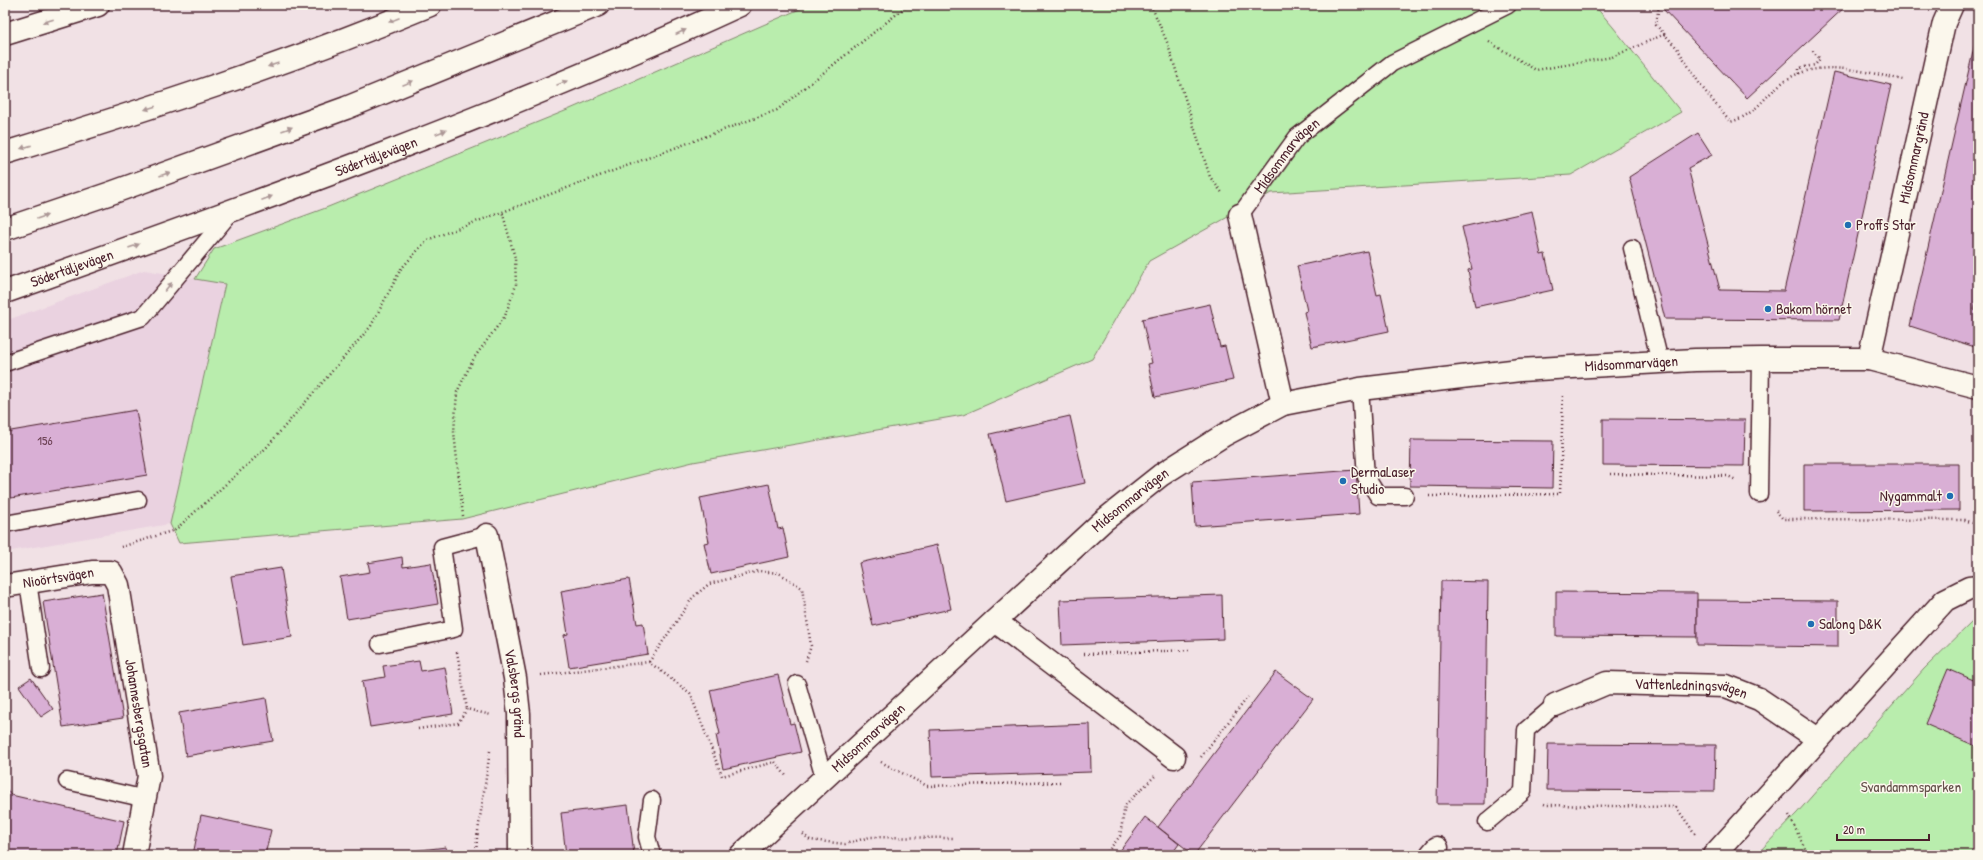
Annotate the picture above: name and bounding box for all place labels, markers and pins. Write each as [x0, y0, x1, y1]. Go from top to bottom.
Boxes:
place label: Proffs Star [1856, 214, 1916, 235]
marker: Proffs Star [1843, 220, 1853, 230]
place label: Bakom hörnet [1776, 298, 1852, 319]
marker: Bakom hörnet [1763, 304, 1773, 314]
place label: DermaLaser Studio [1351, 461, 1415, 499]
marker: DermaLaser Studio [1338, 476, 1348, 486]
place label: Nygammalt [1880, 485, 1943, 506]
marker: Nygammalt [1945, 491, 1955, 501]
place label: Salong D&K [1819, 613, 1882, 634]
marker: Salong D&K [1806, 619, 1816, 629]

